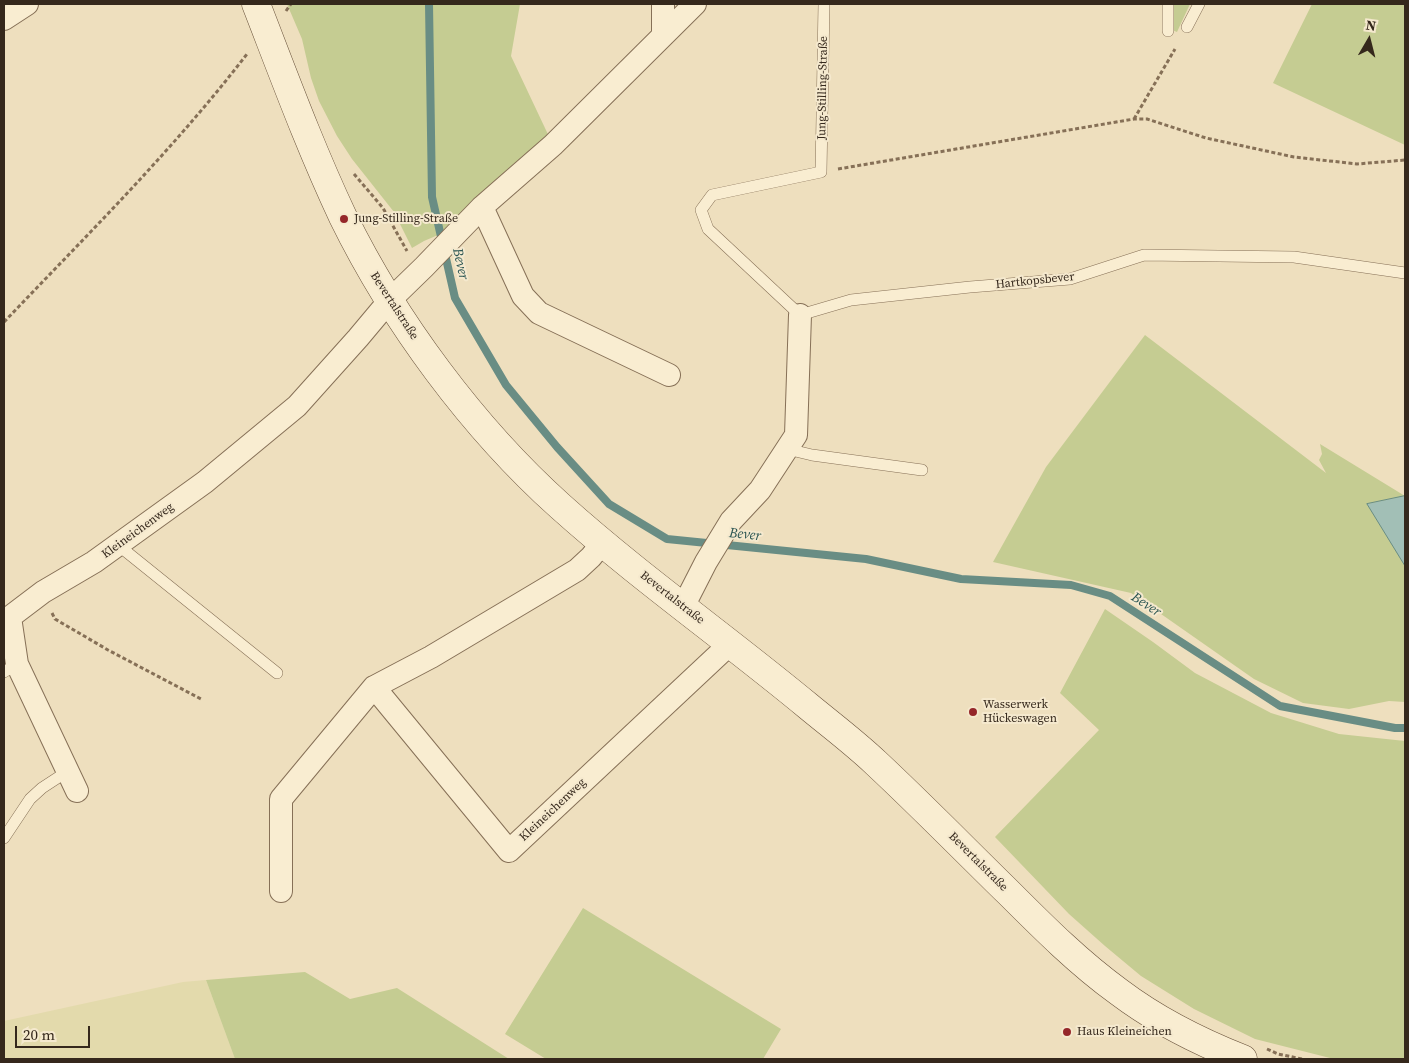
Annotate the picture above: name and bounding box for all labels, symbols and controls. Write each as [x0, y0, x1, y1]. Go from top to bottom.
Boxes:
north arrow [1344, 15, 1394, 65]
text: N [1365, 15, 1378, 36]
street label: Jung-Stilling-Straße [815, 36, 831, 140]
place label: Jung-Stilling-Straße [354, 212, 458, 226]
marker: Jung-Stilling-Straße [338, 213, 350, 225]
water label: Bever [448, 246, 472, 282]
street label: Bevertalstraße [367, 269, 421, 343]
street label: Hartkopsbever [995, 270, 1075, 292]
street label: Kleineichenweg [99, 500, 177, 562]
water label: Bever [728, 525, 762, 545]
street label: Bevertalstraße [637, 568, 707, 628]
water label: Bever [1128, 589, 1164, 621]
place label: Wasserwerk Hückeswagen [983, 698, 1057, 726]
marker: Wasserwerk Hückeswagen [967, 706, 979, 718]
street label: Kleineichenweg [517, 776, 589, 844]
street label: Bevertalstraße [945, 829, 1011, 895]
scale bar [18, 1016, 92, 1048]
text: 20 m [23, 1024, 55, 1045]
place label: Haus Kleineichen [1077, 1025, 1172, 1039]
marker: Haus Kleineichen [1061, 1026, 1073, 1038]

